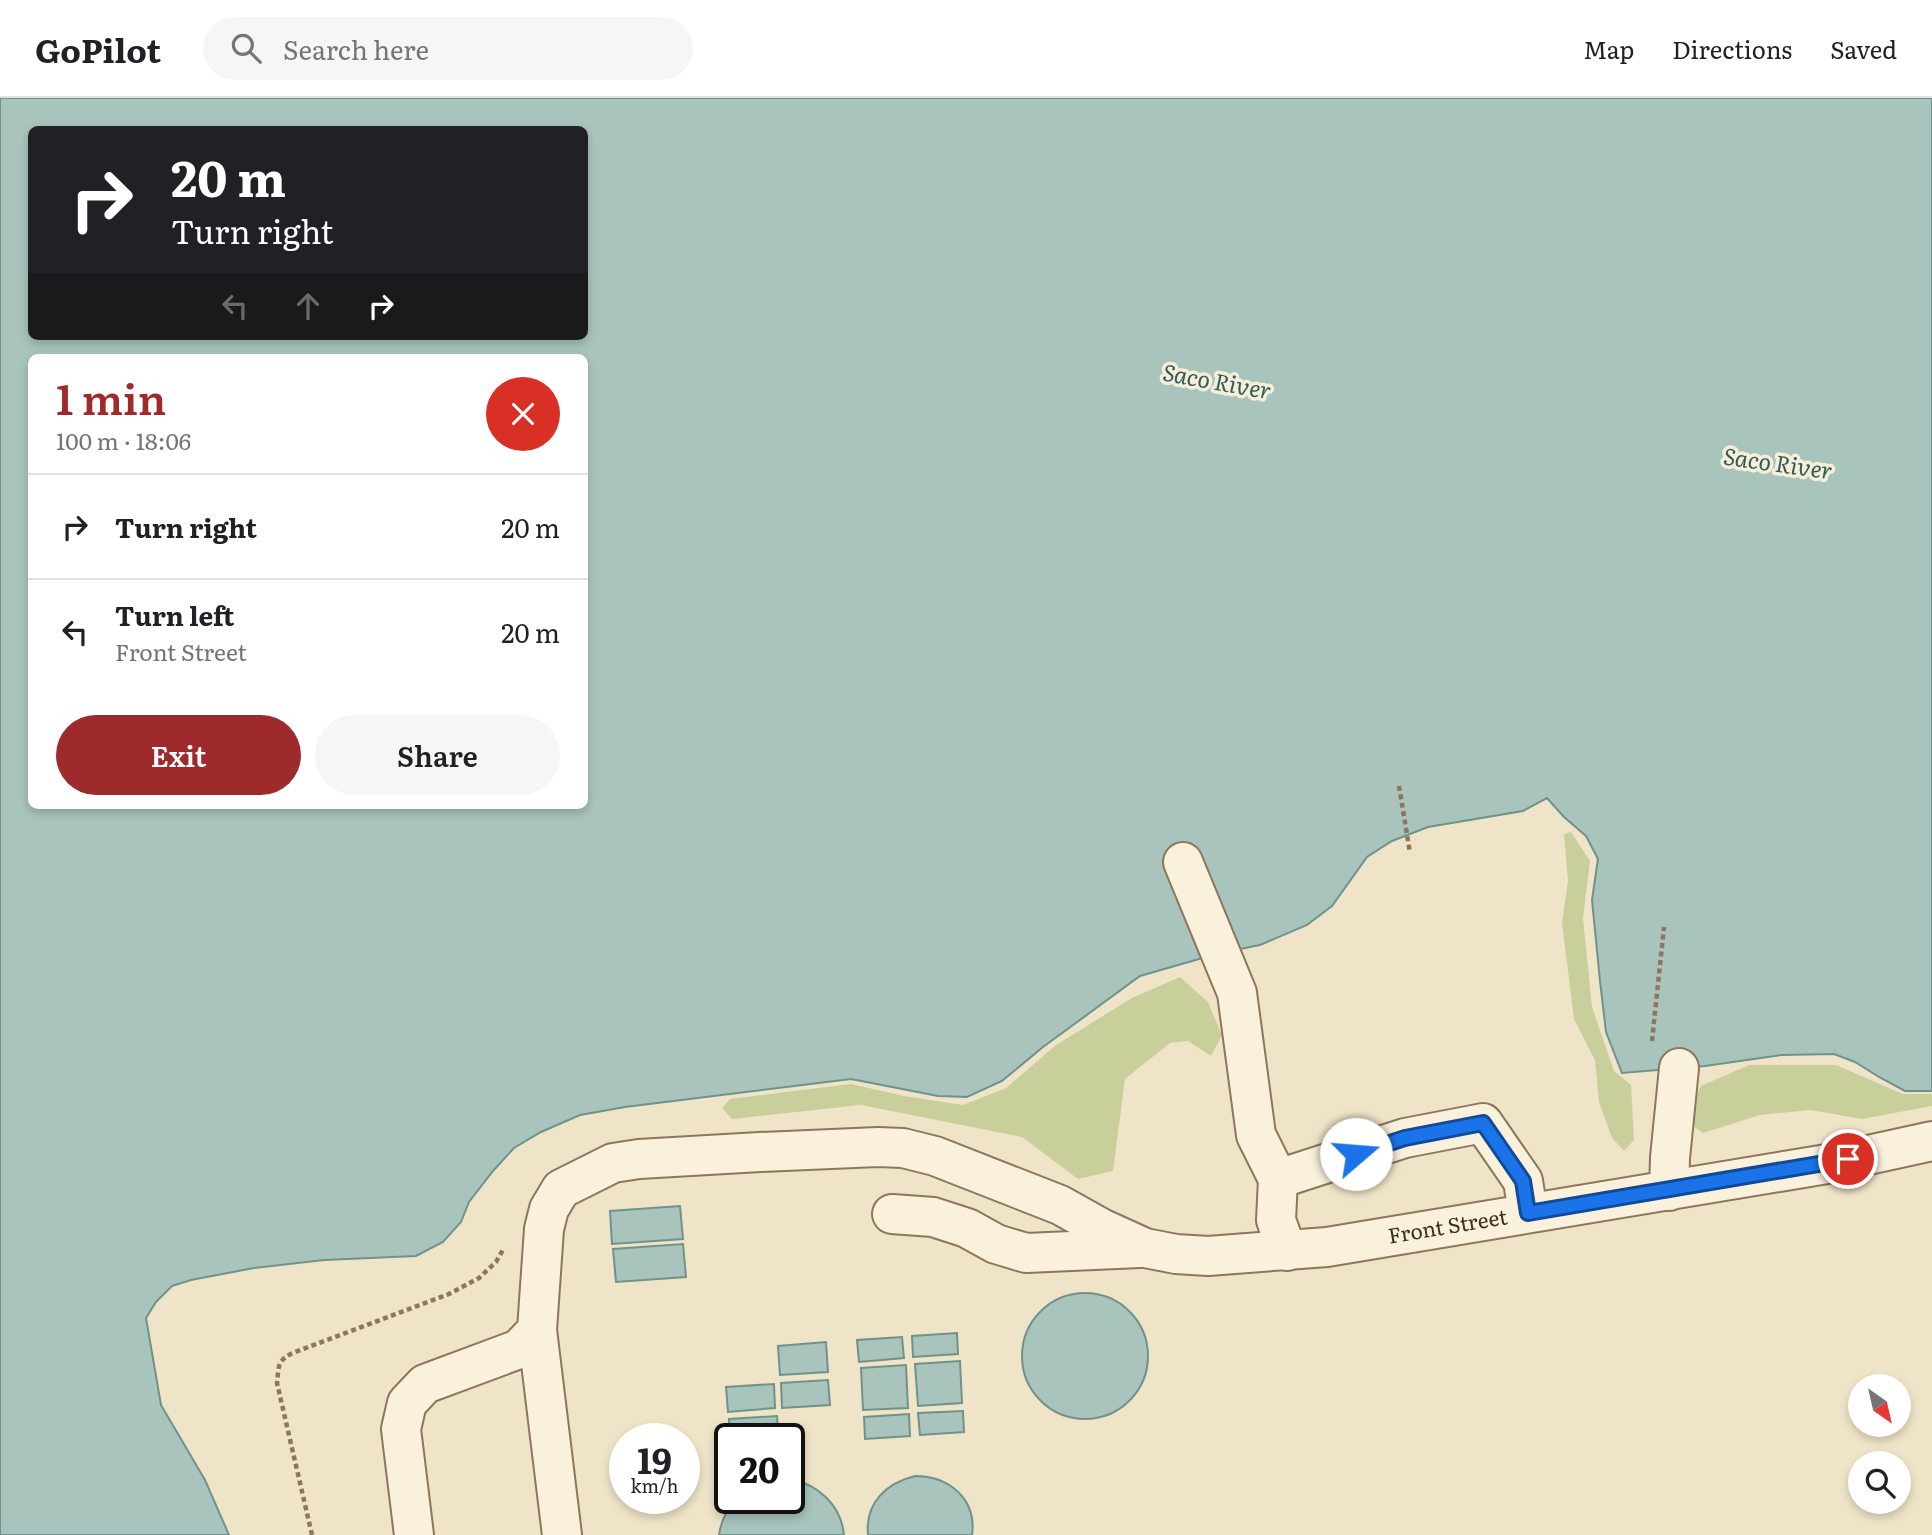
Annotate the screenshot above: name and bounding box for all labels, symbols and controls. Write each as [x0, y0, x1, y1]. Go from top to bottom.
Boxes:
search box [203, 17, 693, 80]
text: GoPilot [35, 24, 161, 73]
icon: search [227, 29, 265, 67]
text: Search here [283, 29, 429, 68]
text: Map [1583, 31, 1634, 66]
text: Directions [1672, 31, 1792, 66]
text: Saved [1830, 31, 1897, 66]
text: 20 m [171, 139, 286, 212]
icon: right [56, 154, 147, 245]
text: Turn right [171, 206, 333, 254]
icon: left [216, 287, 254, 325]
icon: ahead [289, 287, 327, 325]
icon: right [362, 287, 400, 325]
water label: Saco River [1160, 354, 1274, 406]
text: 1 min [56, 366, 166, 428]
button: close [486, 377, 560, 451]
text: 100 m · 18:06 [56, 423, 191, 457]
water label: Saco River [1722, 438, 1835, 486]
text: Turn right [115, 507, 257, 546]
text: 20 m [501, 507, 560, 546]
icon: right [56, 508, 94, 546]
text: Turn left [115, 595, 234, 634]
text: 20 m [501, 612, 560, 651]
icon: left [56, 613, 94, 651]
text: Front Street [115, 634, 247, 668]
button: Exit [56, 715, 301, 795]
button: Share [315, 715, 560, 795]
position arrow [1319, 1117, 1393, 1191]
pin [1818, 1129, 1878, 1189]
icon: arrive [1829, 1140, 1867, 1178]
street label: Front Street [1385, 1199, 1510, 1250]
north arrow [1848, 1374, 1911, 1437]
map controls [1848, 1374, 1911, 1514]
speed limit sign: 20 [714, 1423, 805, 1514]
text: 19 [637, 1433, 672, 1485]
button: search [1848, 1451, 1911, 1514]
text: km/h [631, 1472, 678, 1499]

